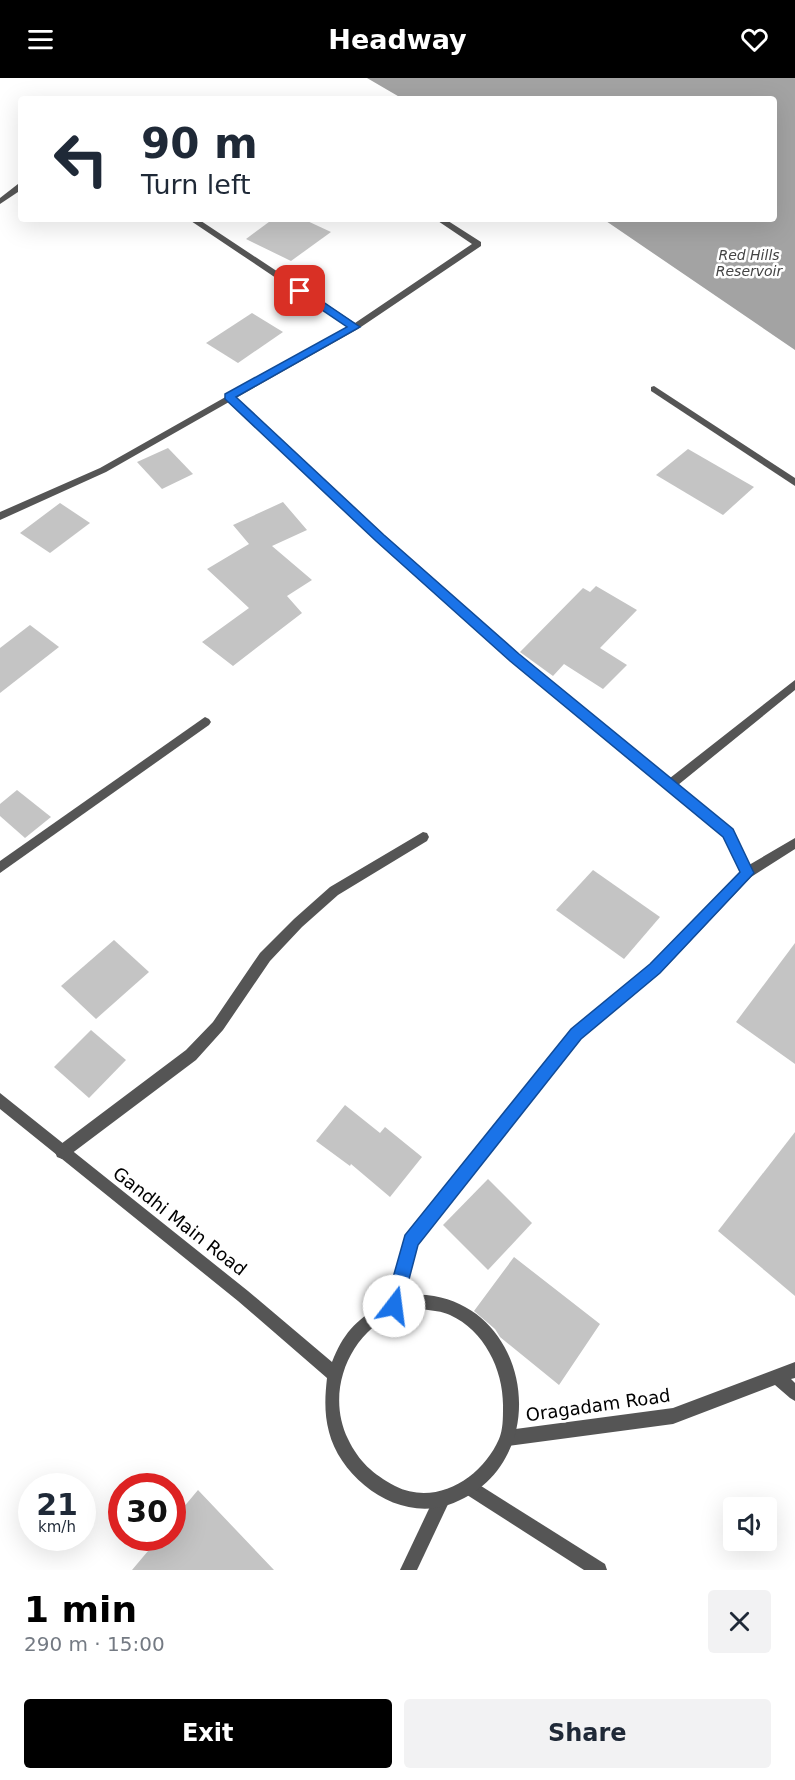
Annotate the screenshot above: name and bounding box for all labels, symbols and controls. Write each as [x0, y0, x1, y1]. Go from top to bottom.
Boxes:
icon: menu [24, 23, 57, 56]
icon: heart [738, 23, 771, 56]
text: Headway [328, 24, 467, 55]
text: 90 m [141, 119, 258, 168]
icon: left [42, 120, 120, 198]
text: Turn left [141, 169, 251, 200]
water label: Red Hills Reservoir [716, 247, 783, 279]
pin [274, 265, 325, 316]
icon: arrive [283, 274, 316, 307]
street label: Gandhi Main Road [109, 1162, 251, 1280]
position arrow [362, 1274, 426, 1338]
street label: Oragadam Road [524, 1384, 672, 1426]
speed limit sign: 30 [108, 1473, 186, 1551]
text: 21 [36, 1487, 78, 1522]
map controls [723, 1497, 777, 1551]
button: sound [723, 1497, 777, 1551]
text: km/h [38, 1518, 76, 1536]
text: 1 min [24, 1589, 137, 1630]
button: close [708, 1590, 771, 1653]
text: 290 m · 15:00 [24, 1632, 165, 1656]
button: Exit [24, 1699, 392, 1768]
button: Share [404, 1699, 771, 1768]

